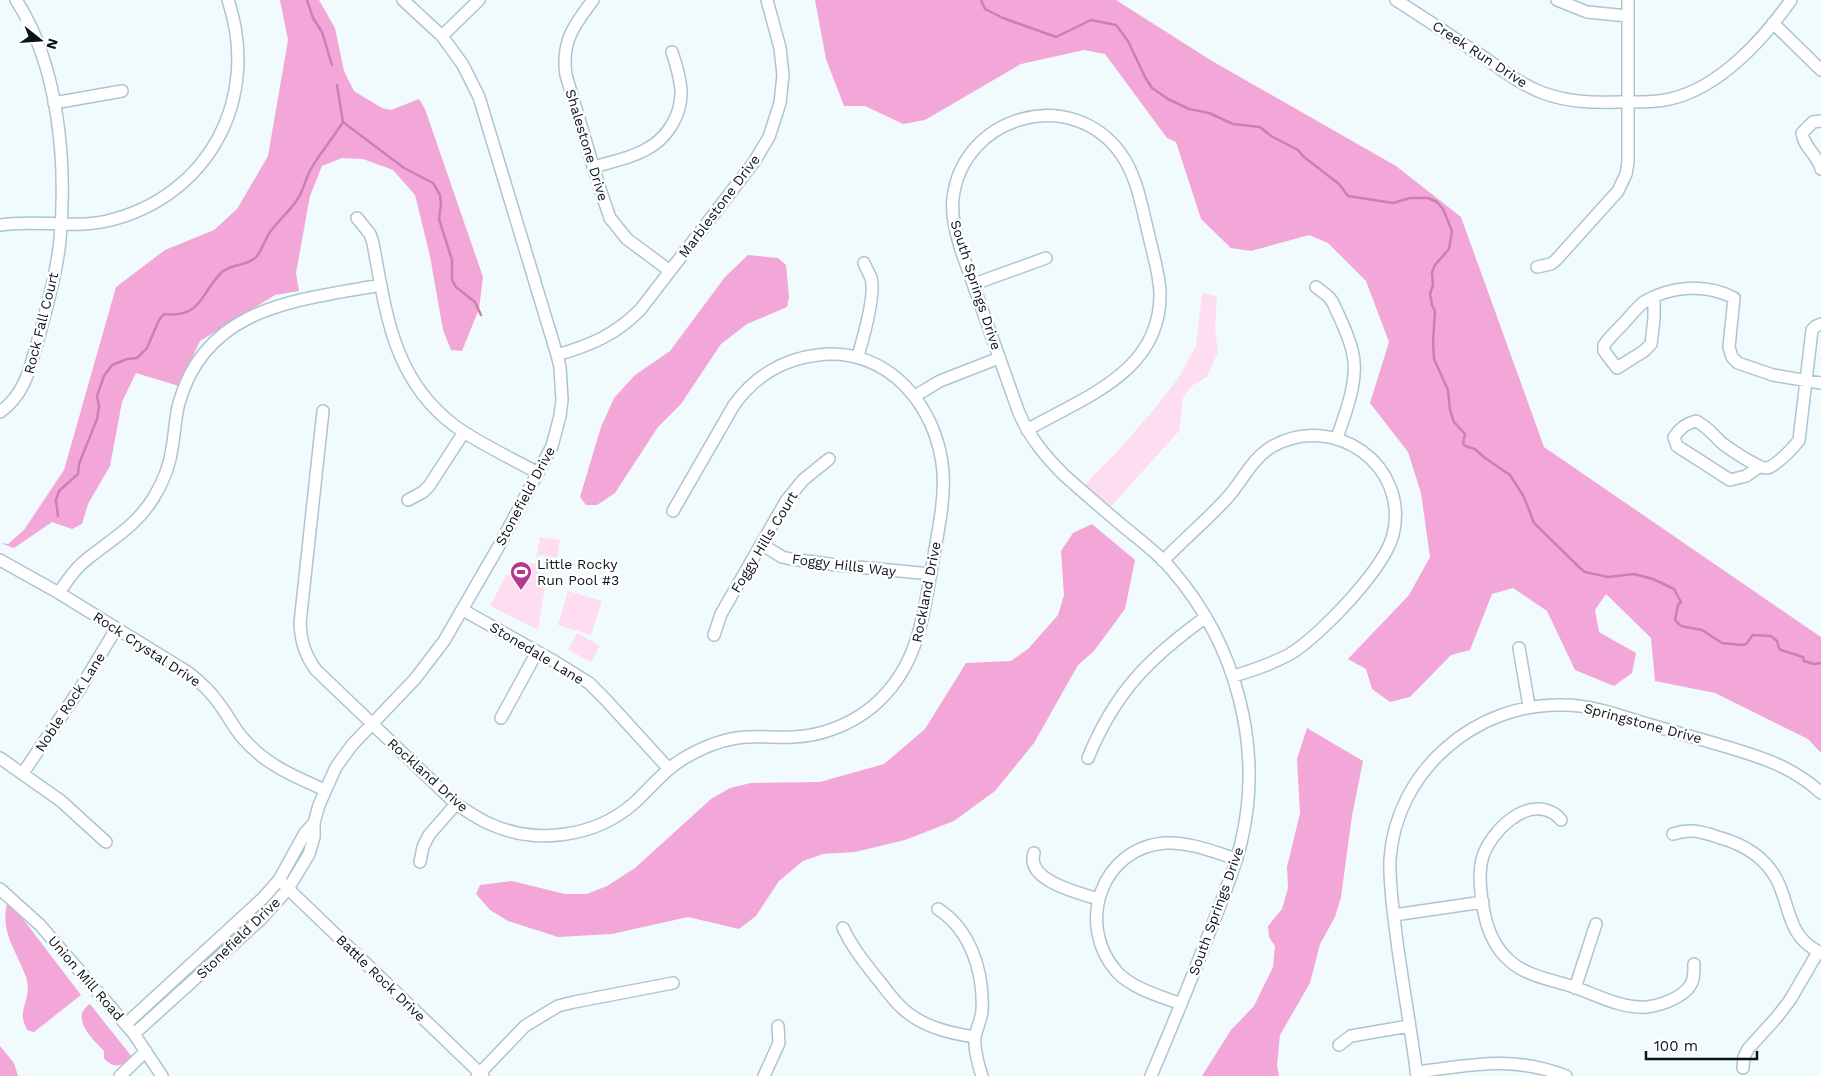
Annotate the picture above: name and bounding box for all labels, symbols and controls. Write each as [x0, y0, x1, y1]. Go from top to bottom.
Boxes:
north arrow [15, 15, 65, 65]
street label: Creek Run Drive [1430, 17, 1530, 91]
text: N [43, 37, 62, 51]
street label: Shalestone Drive [562, 87, 612, 203]
street label: Marblestone Drive [675, 151, 763, 261]
street label: South Springs Drive [947, 218, 1005, 352]
street label: Rock Fall Court [21, 270, 61, 375]
street label: Stonefield Drive [492, 444, 558, 548]
street label: Foggy Hills Court [727, 488, 801, 596]
street label: Rockland Drive [908, 540, 944, 644]
street label: Foggy Hills Way [791, 551, 898, 579]
place label: Little Rocky Run Pool #3 [537, 556, 619, 588]
sports icon: Little Rocky Run Pool #3 [509, 560, 533, 591]
street label: Rock Crystal Drive [90, 608, 204, 690]
street label: Stonedale Lane [487, 619, 587, 687]
street label: Noble Rock Lane [32, 649, 108, 755]
street label: Springstone Drive [1582, 700, 1704, 746]
street label: Rockland Drive [385, 735, 471, 815]
street label: South Springs Drive [1185, 845, 1247, 977]
street label: Stonefield Drive [193, 894, 283, 982]
street label: Union Mill Road [45, 932, 127, 1024]
street label: Battle Rock Drive [333, 932, 429, 1024]
scale bar [1646, 1028, 1757, 1060]
text: 100 m [1654, 1037, 1698, 1055]

